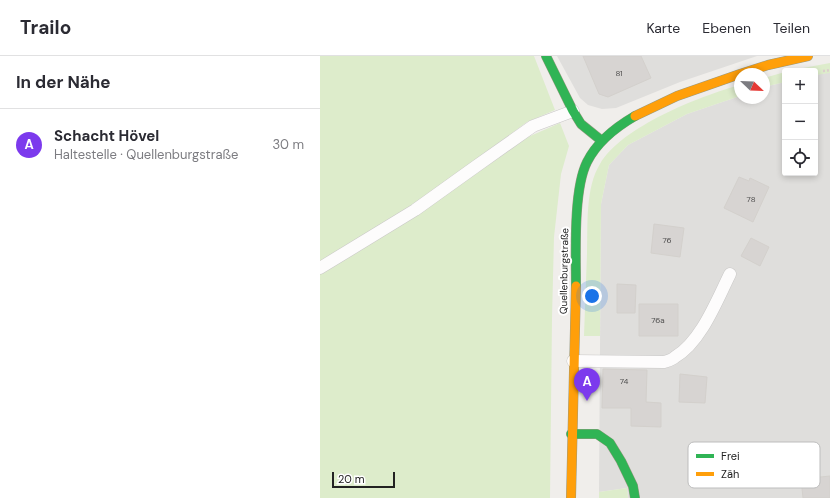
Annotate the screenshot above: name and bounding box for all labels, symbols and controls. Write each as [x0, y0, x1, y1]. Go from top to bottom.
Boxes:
text: Trailo [20, 15, 71, 40]
text: Karte [646, 19, 680, 37]
text: Ebenen [702, 19, 751, 37]
text: Teilen [773, 19, 810, 37]
house number: 81 [615, 68, 623, 78]
north arrow [734, 68, 770, 104]
map controls [782, 68, 818, 176]
button: + [782, 68, 818, 104]
text: In der Nähe [16, 71, 111, 93]
button: − [782, 104, 818, 140]
text: Schacht Hövel [54, 126, 159, 146]
text: A [24, 136, 34, 153]
text: 30 m [272, 136, 304, 153]
button: locate [782, 140, 818, 176]
text: Haltestelle · Quellenburgstraße [54, 146, 238, 163]
house number: 78 [747, 194, 756, 204]
street label: Quellenburgstraße [557, 227, 571, 314]
house number: 76 [662, 235, 672, 245]
your location [582, 286, 602, 306]
house number: 76a [651, 315, 665, 325]
pin: A [574, 368, 600, 401]
house number: 74 [620, 376, 628, 386]
legend [688, 442, 820, 488]
text: Frei [721, 449, 740, 463]
text: Zäh [721, 467, 739, 481]
scale bar [332, 470, 395, 489]
text: 20 m [338, 472, 364, 486]

